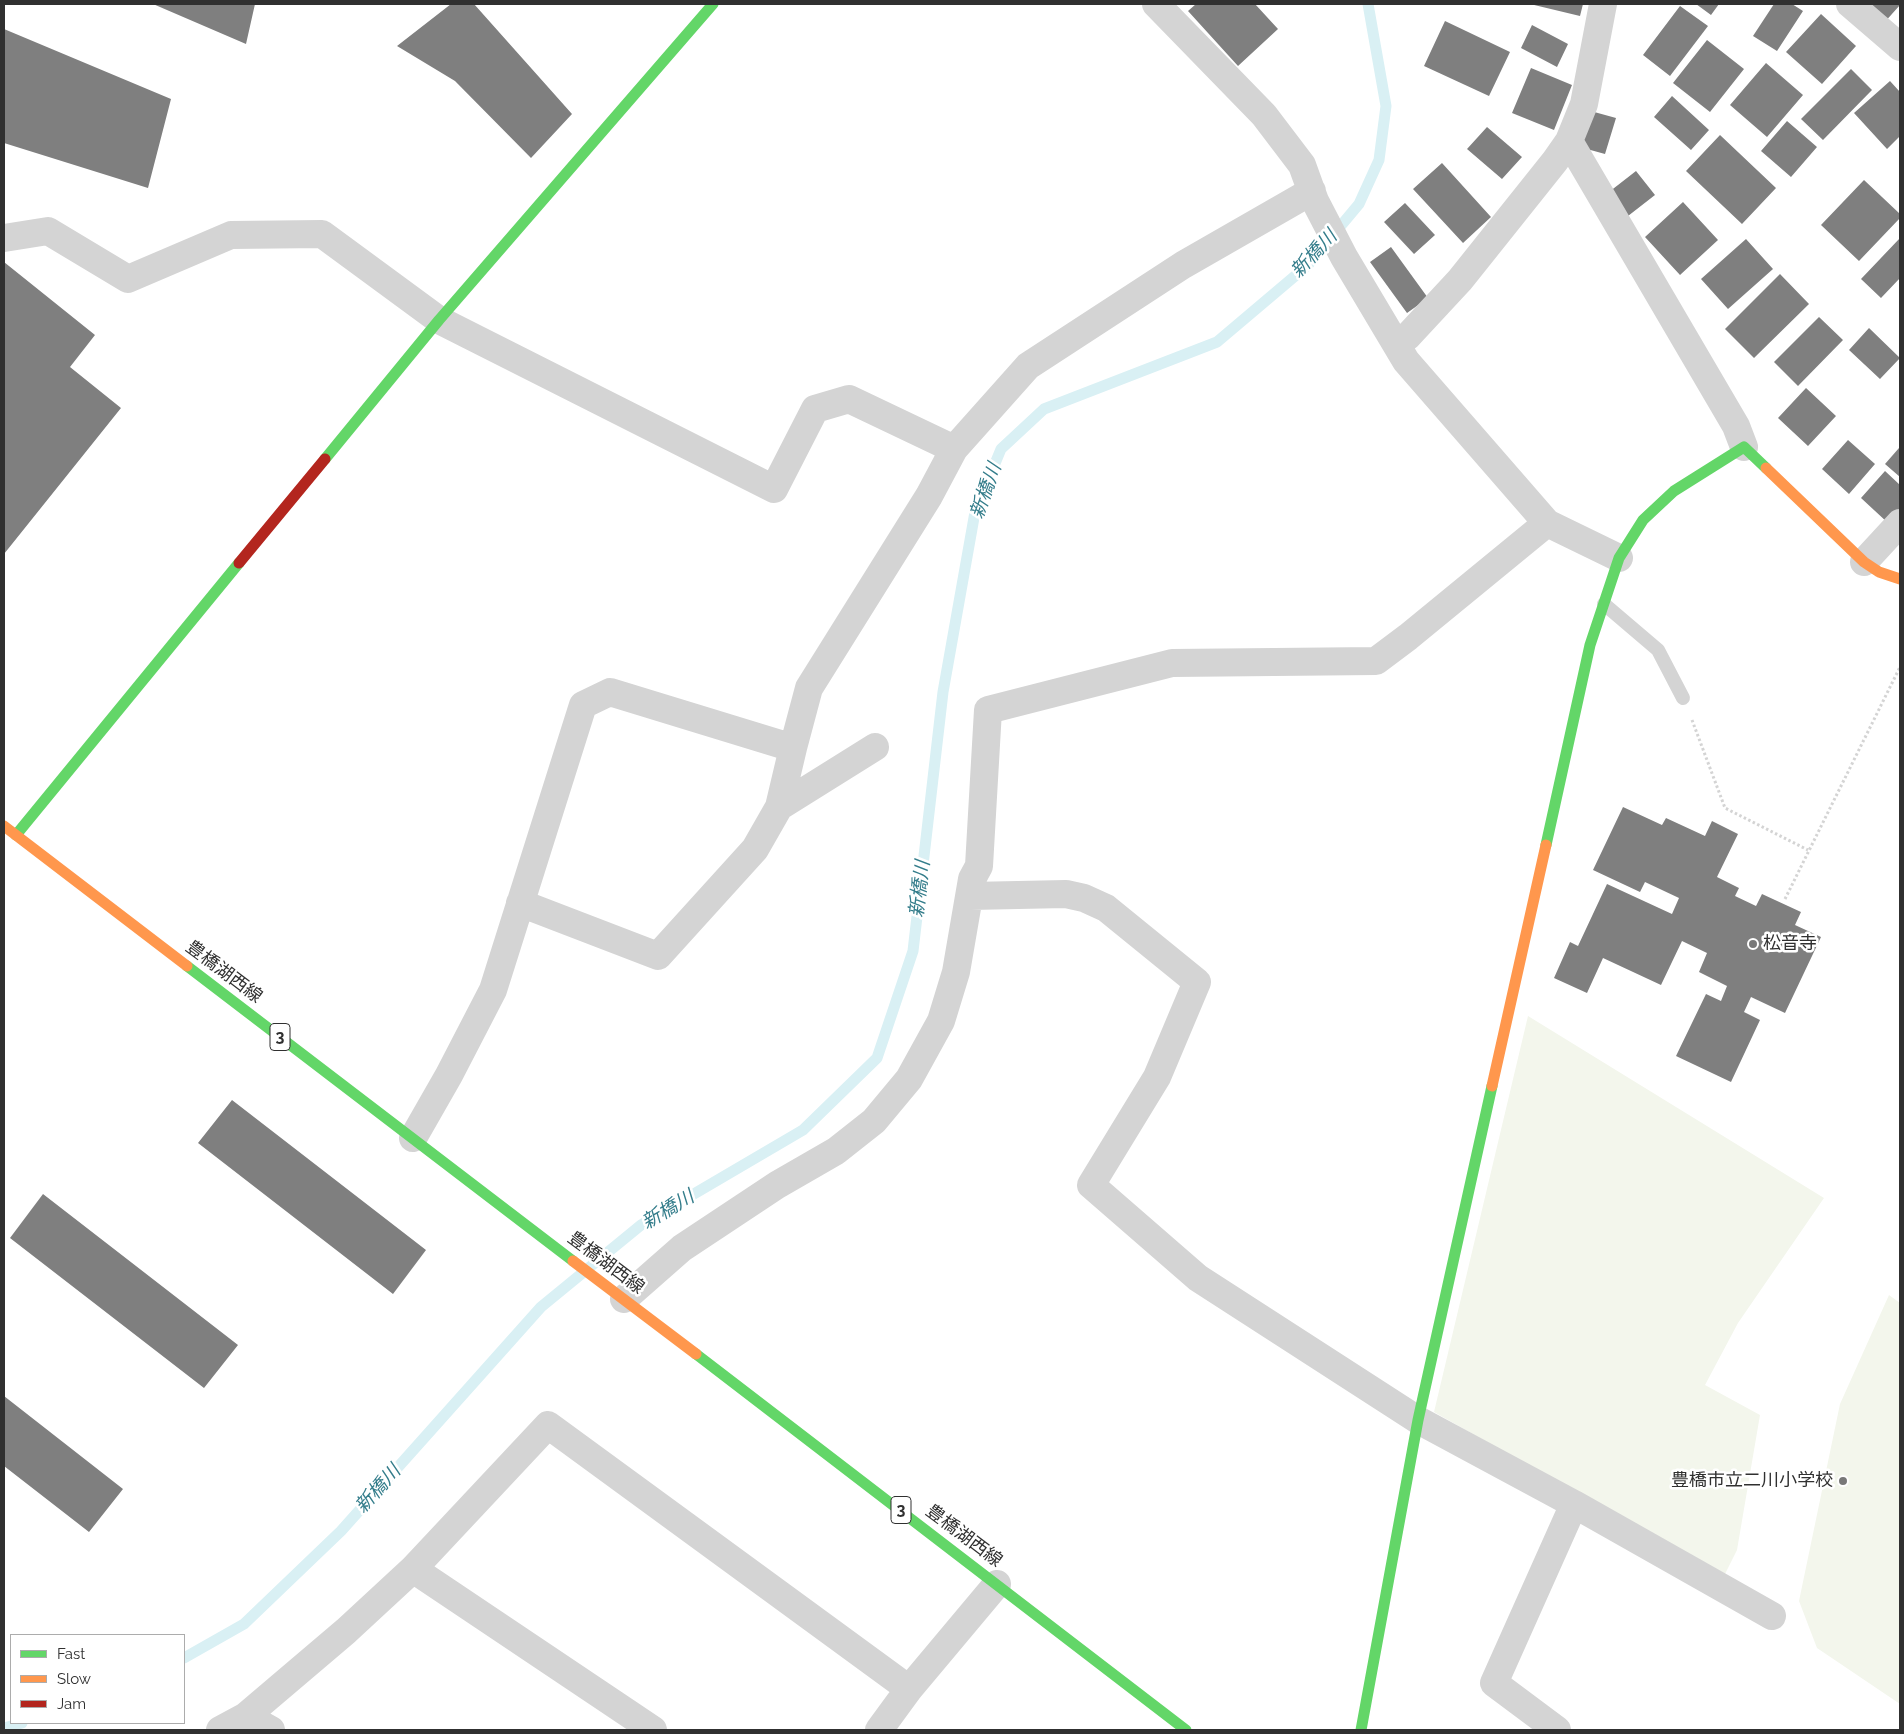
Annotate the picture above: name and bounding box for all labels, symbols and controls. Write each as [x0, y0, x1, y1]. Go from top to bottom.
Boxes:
water label: 新橋川 [1286, 225, 1342, 283]
water label: 新橋川 [966, 460, 1006, 522]
water label: 新橋川 [905, 859, 935, 919]
place label: 松音寺 [1763, 933, 1817, 955]
street label: 豊橋湖西線 [182, 936, 266, 1008]
marker: 松音寺 [1747, 938, 1759, 950]
road number: 3 [270, 1024, 290, 1050]
water label: 新橋川 [638, 1186, 698, 1234]
street label: 豊橋湖西線 [564, 1227, 648, 1299]
water label: 新橋川 [350, 1460, 406, 1518]
place label: 豊橋市立二川小学校 [1671, 1470, 1833, 1492]
marker: 豊橋市立二川小学校 [1837, 1475, 1849, 1487]
road number: 3 [891, 1496, 911, 1524]
street label: 豊橋湖西線 [922, 1500, 1006, 1572]
legend [10, 1634, 185, 1724]
text: Fast [57, 1645, 85, 1663]
text: Slow [57, 1670, 91, 1688]
text: Jam [57, 1695, 86, 1713]

